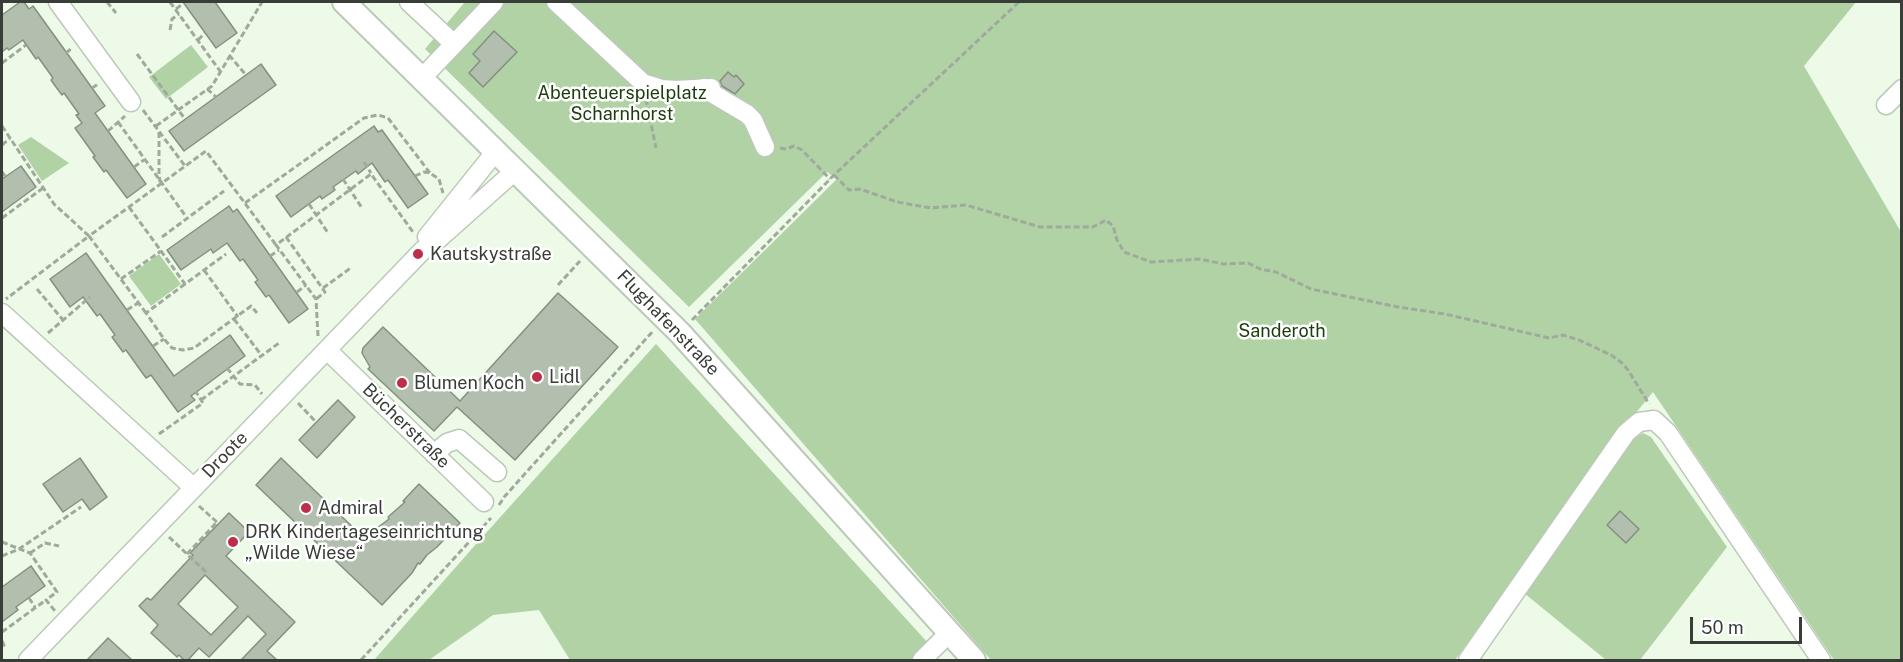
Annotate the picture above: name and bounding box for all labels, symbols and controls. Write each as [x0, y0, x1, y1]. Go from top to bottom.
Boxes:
park label: Abenteuerspielplatz Scharnhorst [537, 82, 707, 124]
place label: Kautskystraße [430, 243, 552, 265]
marker: Kautskystraße [411, 247, 425, 261]
street label: Flughafenstraße [612, 266, 724, 380]
park label: Sanderoth [1238, 320, 1326, 342]
place label: Lidl [549, 366, 580, 388]
marker: Lidl [530, 370, 544, 384]
place label: Blumen Koch [414, 372, 524, 394]
marker: Blumen Koch [395, 376, 409, 390]
street label: Bücherstraße [358, 379, 454, 473]
street label: Droote [198, 427, 252, 483]
place label: Admiral [318, 497, 384, 519]
marker: Admiral [299, 501, 313, 515]
place label: DRK Kindertageseinrichtung „Wilde Wiese“ [245, 521, 484, 564]
marker: DRK Kindertageseinrichtung „Wilde Wiese“ [226, 535, 240, 549]
scale bar [1693, 605, 1806, 643]
text: 50 m [1701, 617, 1744, 638]

